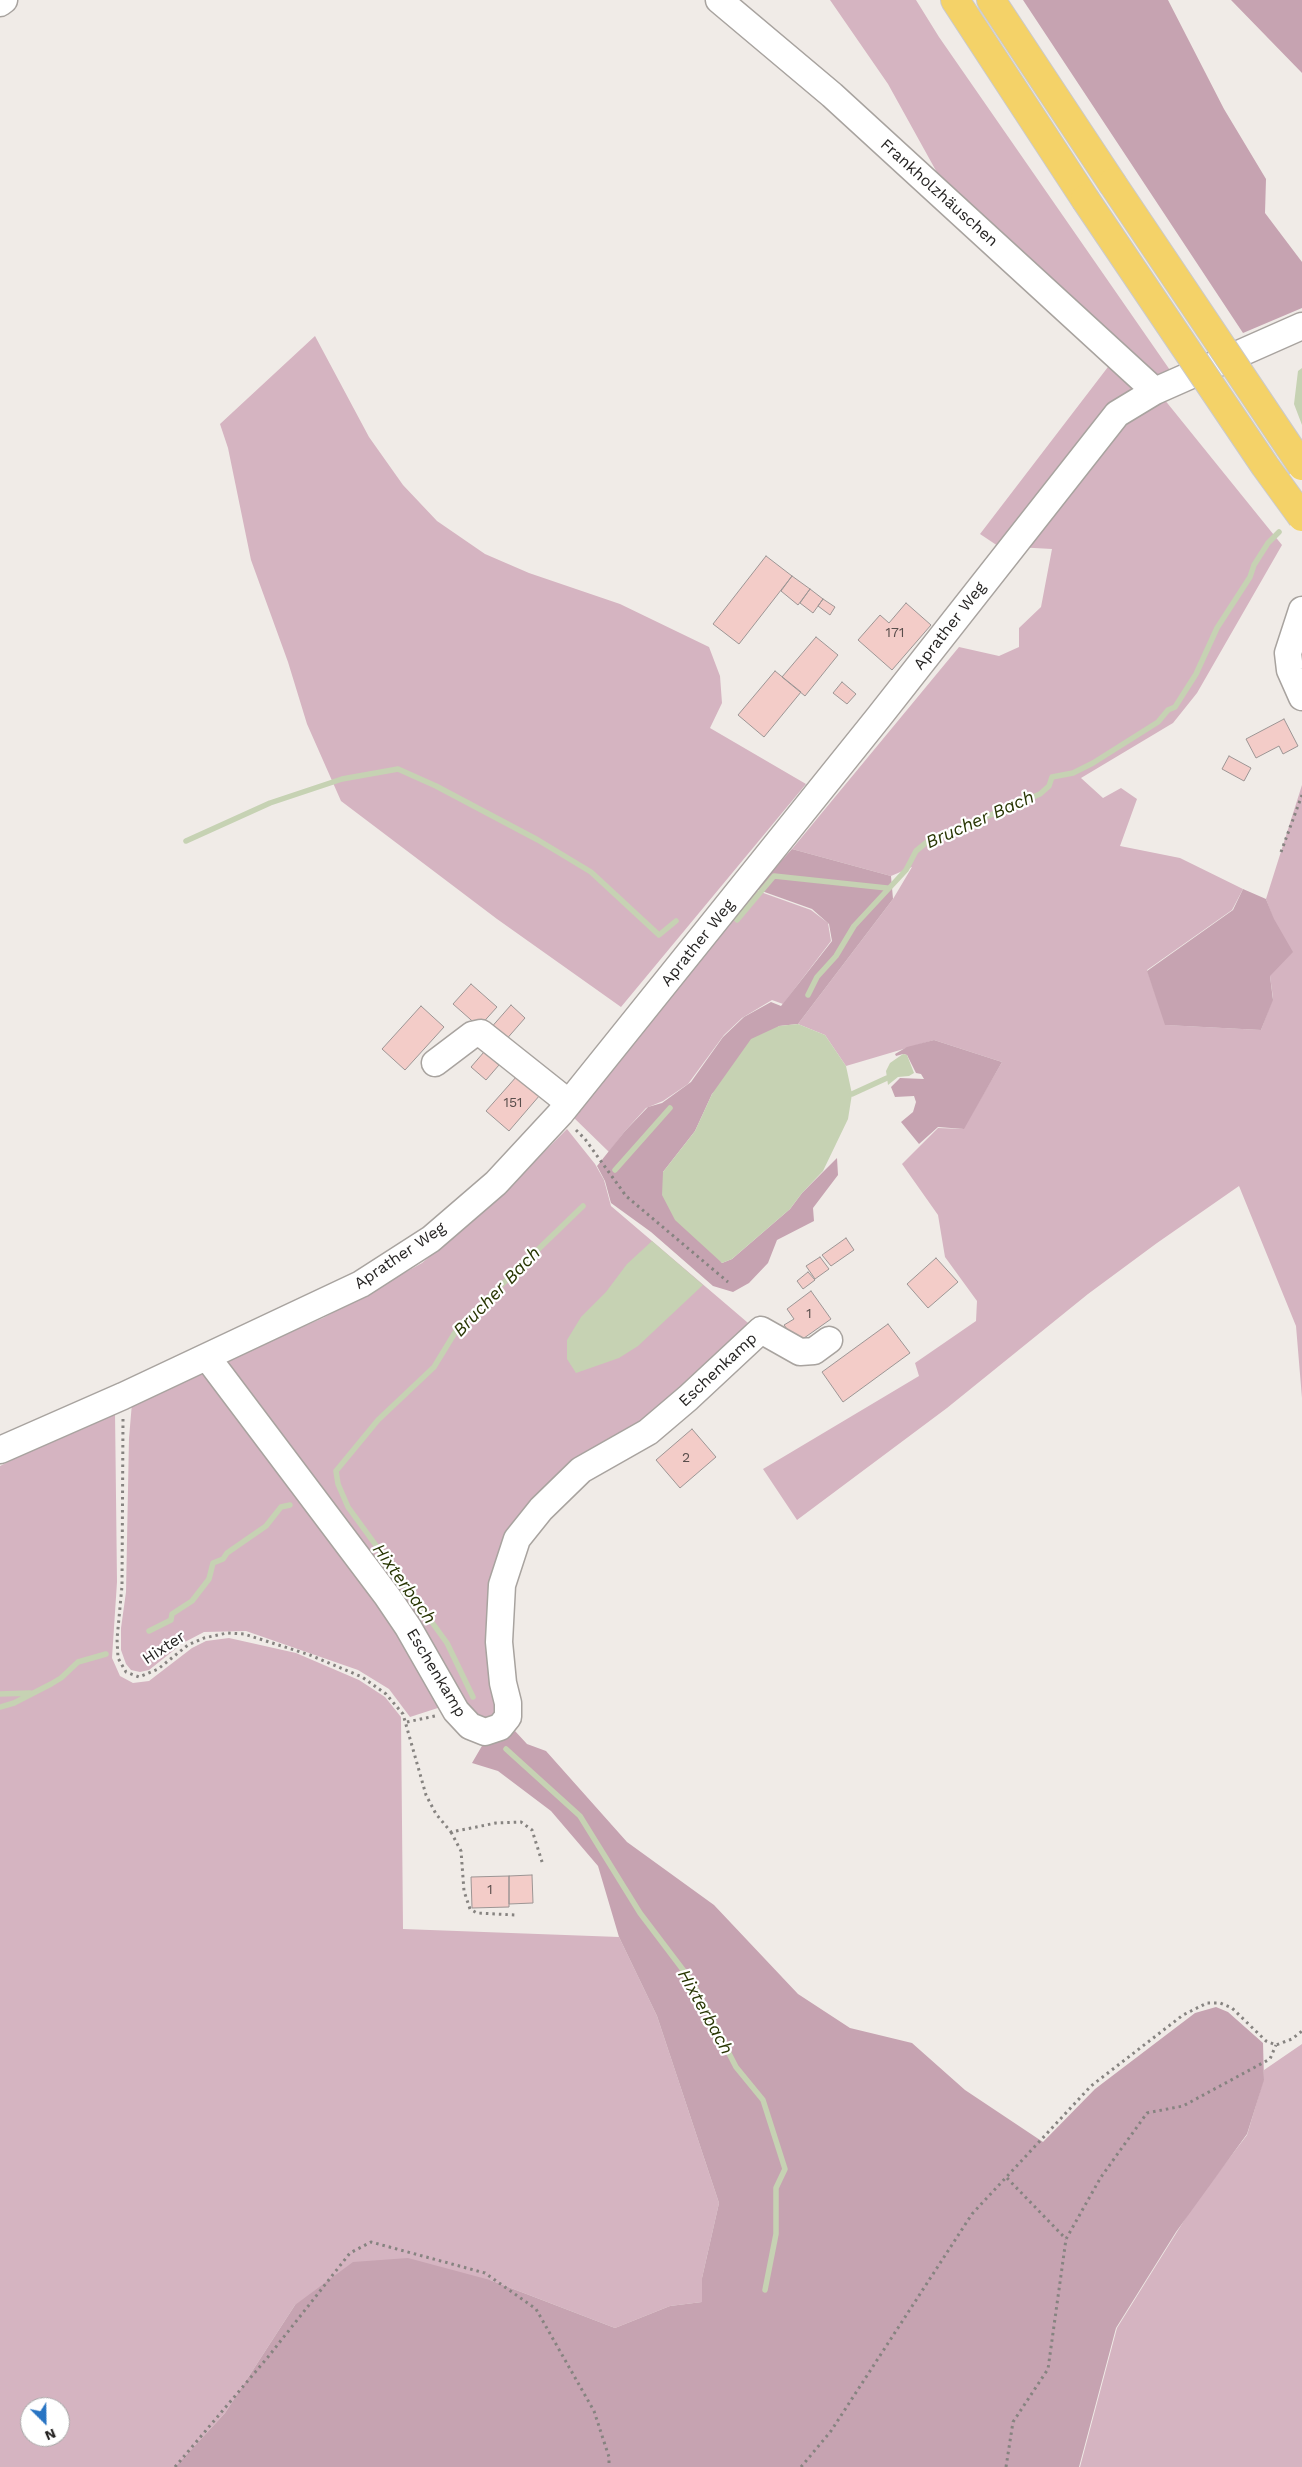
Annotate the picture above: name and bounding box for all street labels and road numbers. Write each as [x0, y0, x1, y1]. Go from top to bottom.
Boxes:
street label: Frankholzhäuschen [876, 135, 1002, 251]
street label: Aprather Weg [910, 578, 990, 674]
street label: Aprather Weg [657, 896, 739, 990]
street label: Aprather Weg [351, 1218, 449, 1294]
street label: Eschenkamp [675, 1329, 761, 1411]
street label: Eschenkamp [402, 1625, 470, 1721]
street label: Hixter [139, 1627, 189, 1669]

